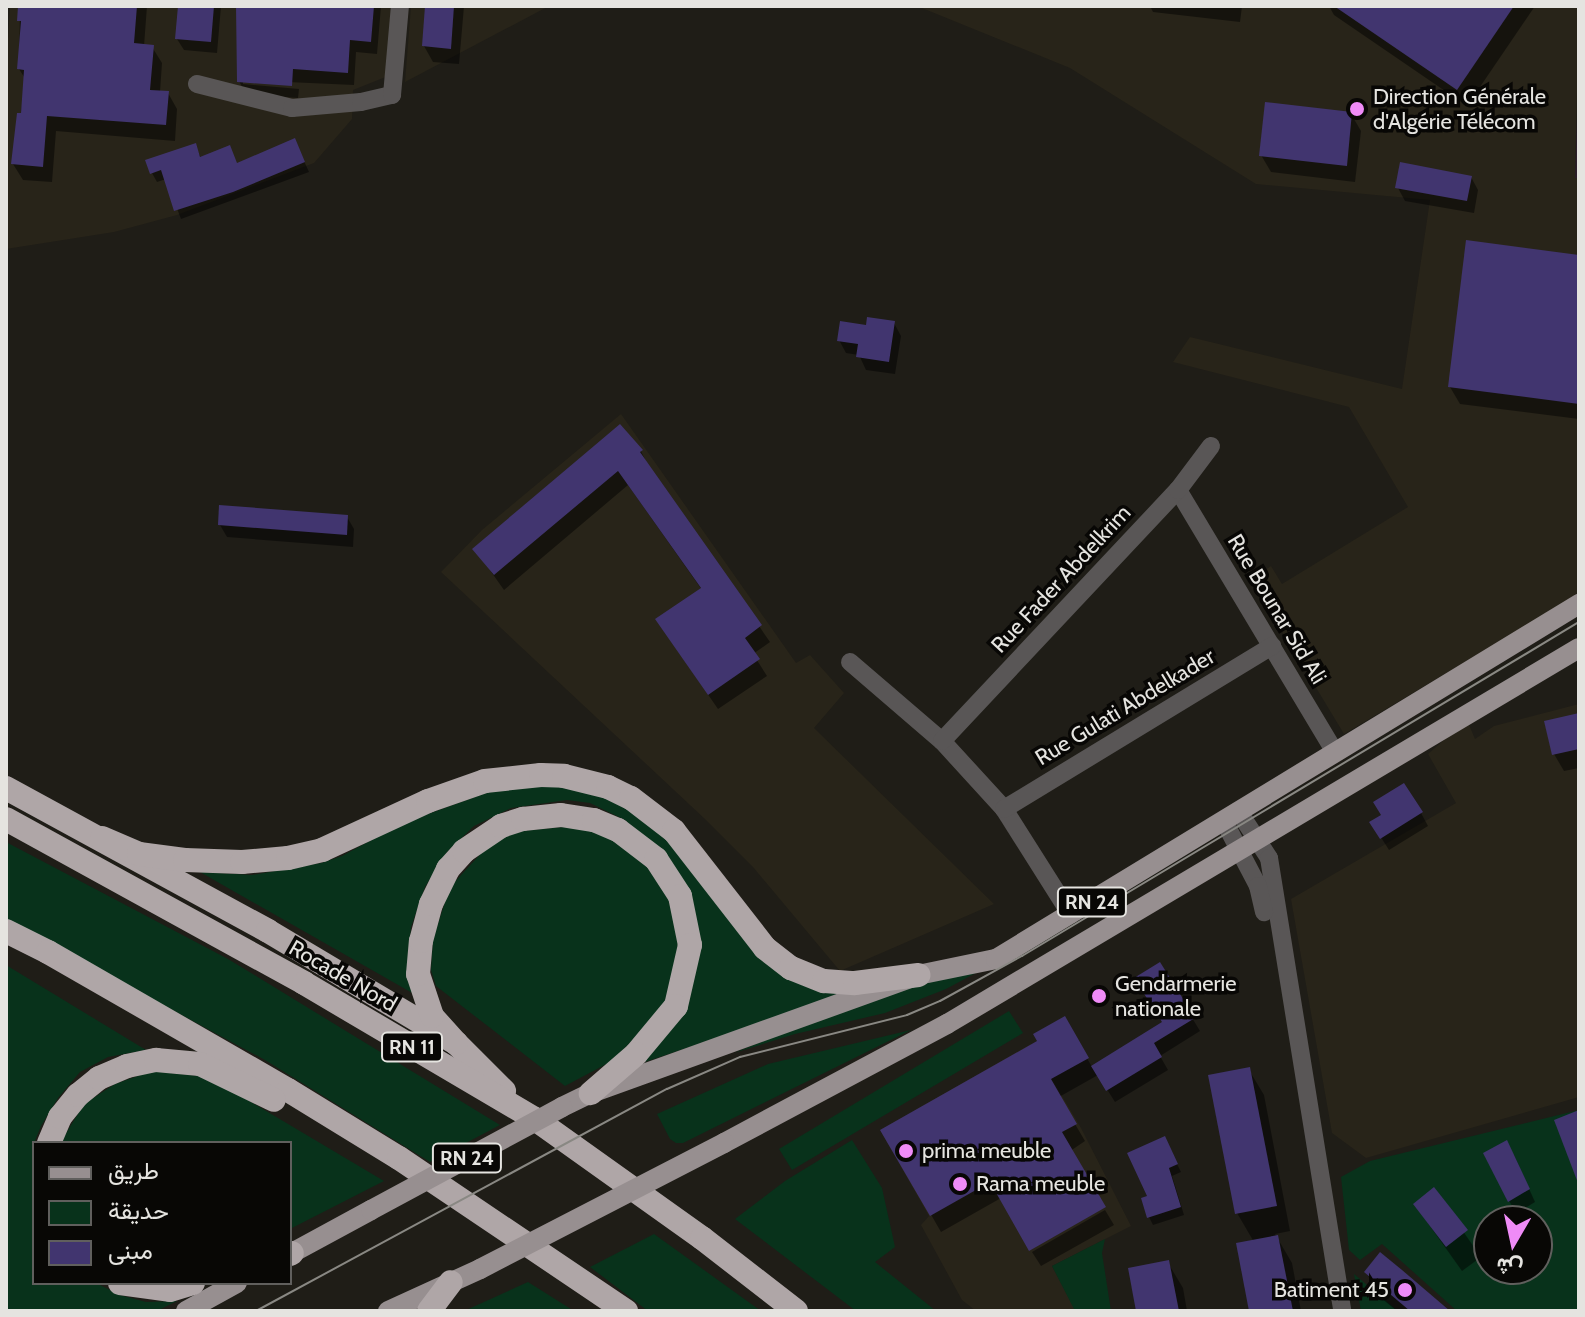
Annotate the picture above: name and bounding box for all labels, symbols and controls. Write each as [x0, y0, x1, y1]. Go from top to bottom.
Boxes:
place label: Direction Générale d'Algérie Télécom [1373, 83, 1546, 134]
marker: Direction Générale d'Algérie Télécom [1348, 100, 1366, 118]
street label: Rue Fader Abdelkrim [986, 500, 1136, 658]
street label: Rue Bounar Sid Ali [1222, 529, 1332, 689]
street label: Rue Gulati Abdelkader [1031, 643, 1219, 771]
road number: RN 24 [1056, 886, 1128, 918]
street label: Rocade Nord [284, 935, 402, 1017]
place label: Gendarmerie nationale [1115, 970, 1236, 1022]
marker: Gendarmerie nationale [1090, 987, 1108, 1005]
road number: RN 11 [380, 1031, 444, 1063]
place label: prima meuble [922, 1138, 1051, 1164]
legend [32, 1141, 292, 1285]
road number: RN 24 [431, 1142, 503, 1174]
marker: prima meuble [897, 1142, 915, 1160]
text: طريق [108, 1156, 159, 1185]
place label: Rama meuble [976, 1171, 1105, 1197]
marker: Rama meuble [951, 1175, 969, 1193]
text: حديقة [108, 1196, 169, 1225]
north arrow [1473, 1205, 1553, 1285]
text: مبنى [108, 1236, 153, 1265]
text: ش [1494, 1252, 1525, 1283]
place label: Batiment 45 [1274, 1277, 1389, 1303]
marker: Batiment 45 [1396, 1281, 1414, 1299]

